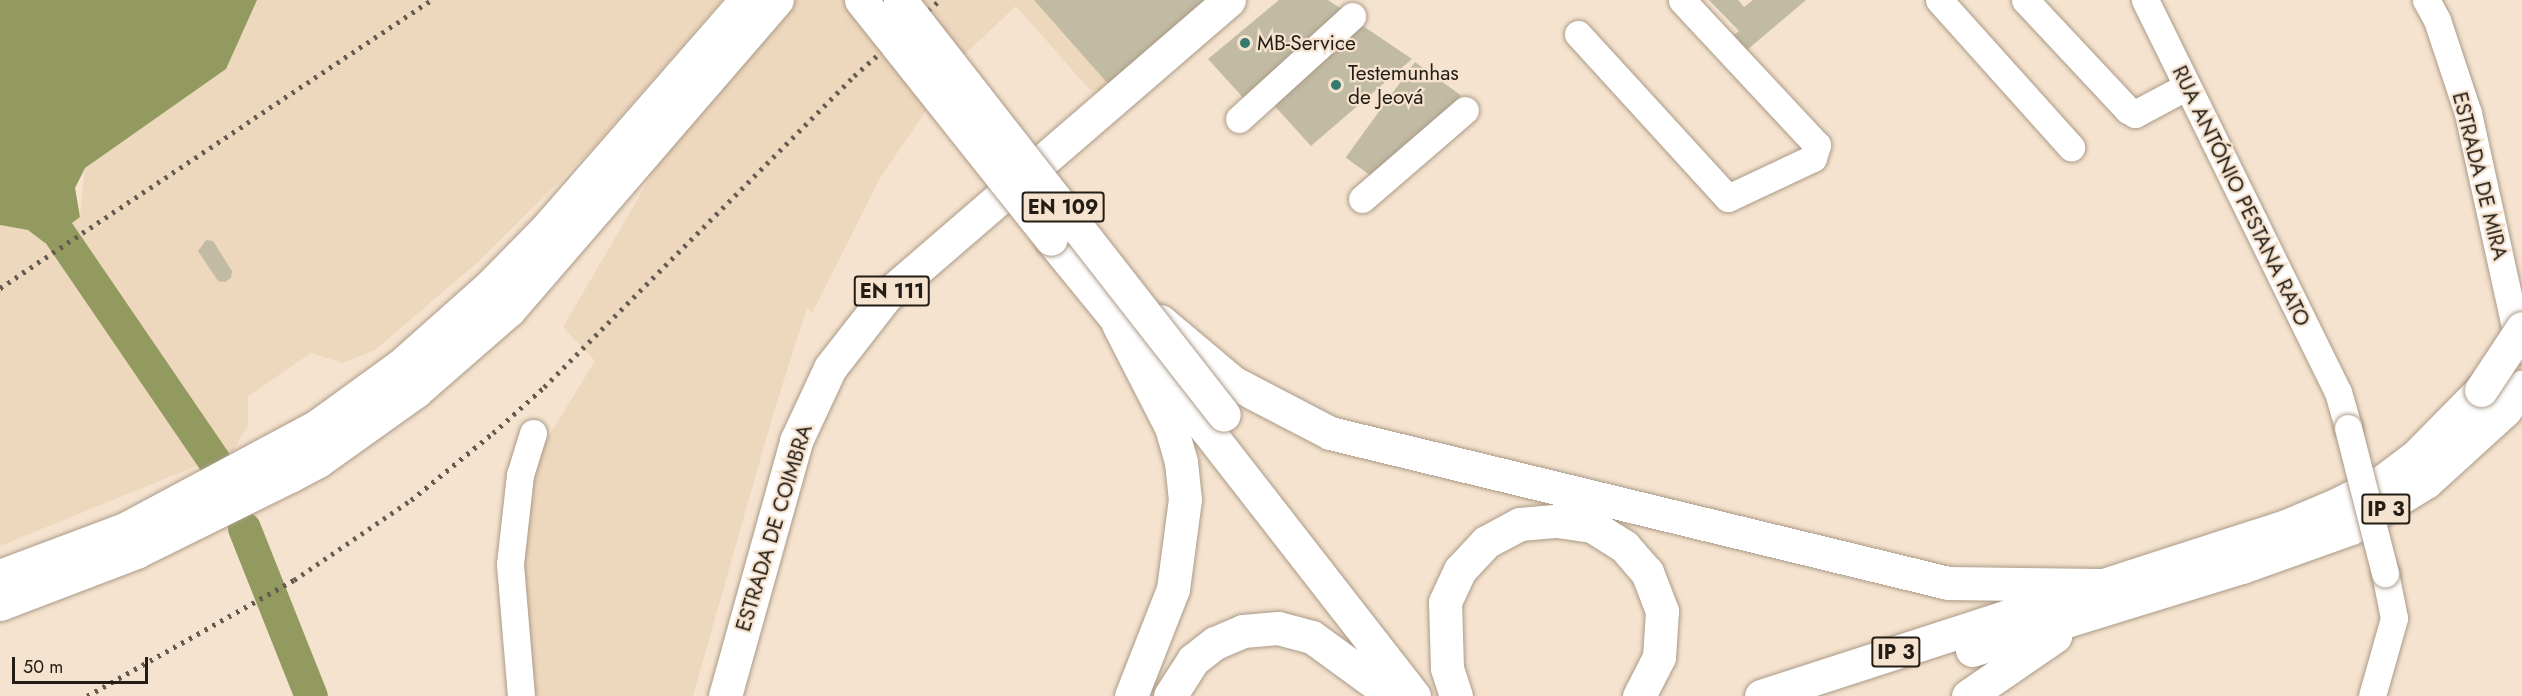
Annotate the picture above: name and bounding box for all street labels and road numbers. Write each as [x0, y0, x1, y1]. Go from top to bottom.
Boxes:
street label: RUA ANTÓNIO PESTANA RATO [2167, 62, 2315, 330]
street label: ESTRADA DE MIRA [2447, 89, 2513, 263]
road number: EN 109 [1021, 190, 1105, 224]
road number: EN 111 [853, 274, 931, 308]
street label: ESTRADA DE COIMBRA [731, 422, 817, 634]
road number: IP 3 [2360, 492, 2412, 526]
road number: IP 3 [1870, 635, 1922, 669]

